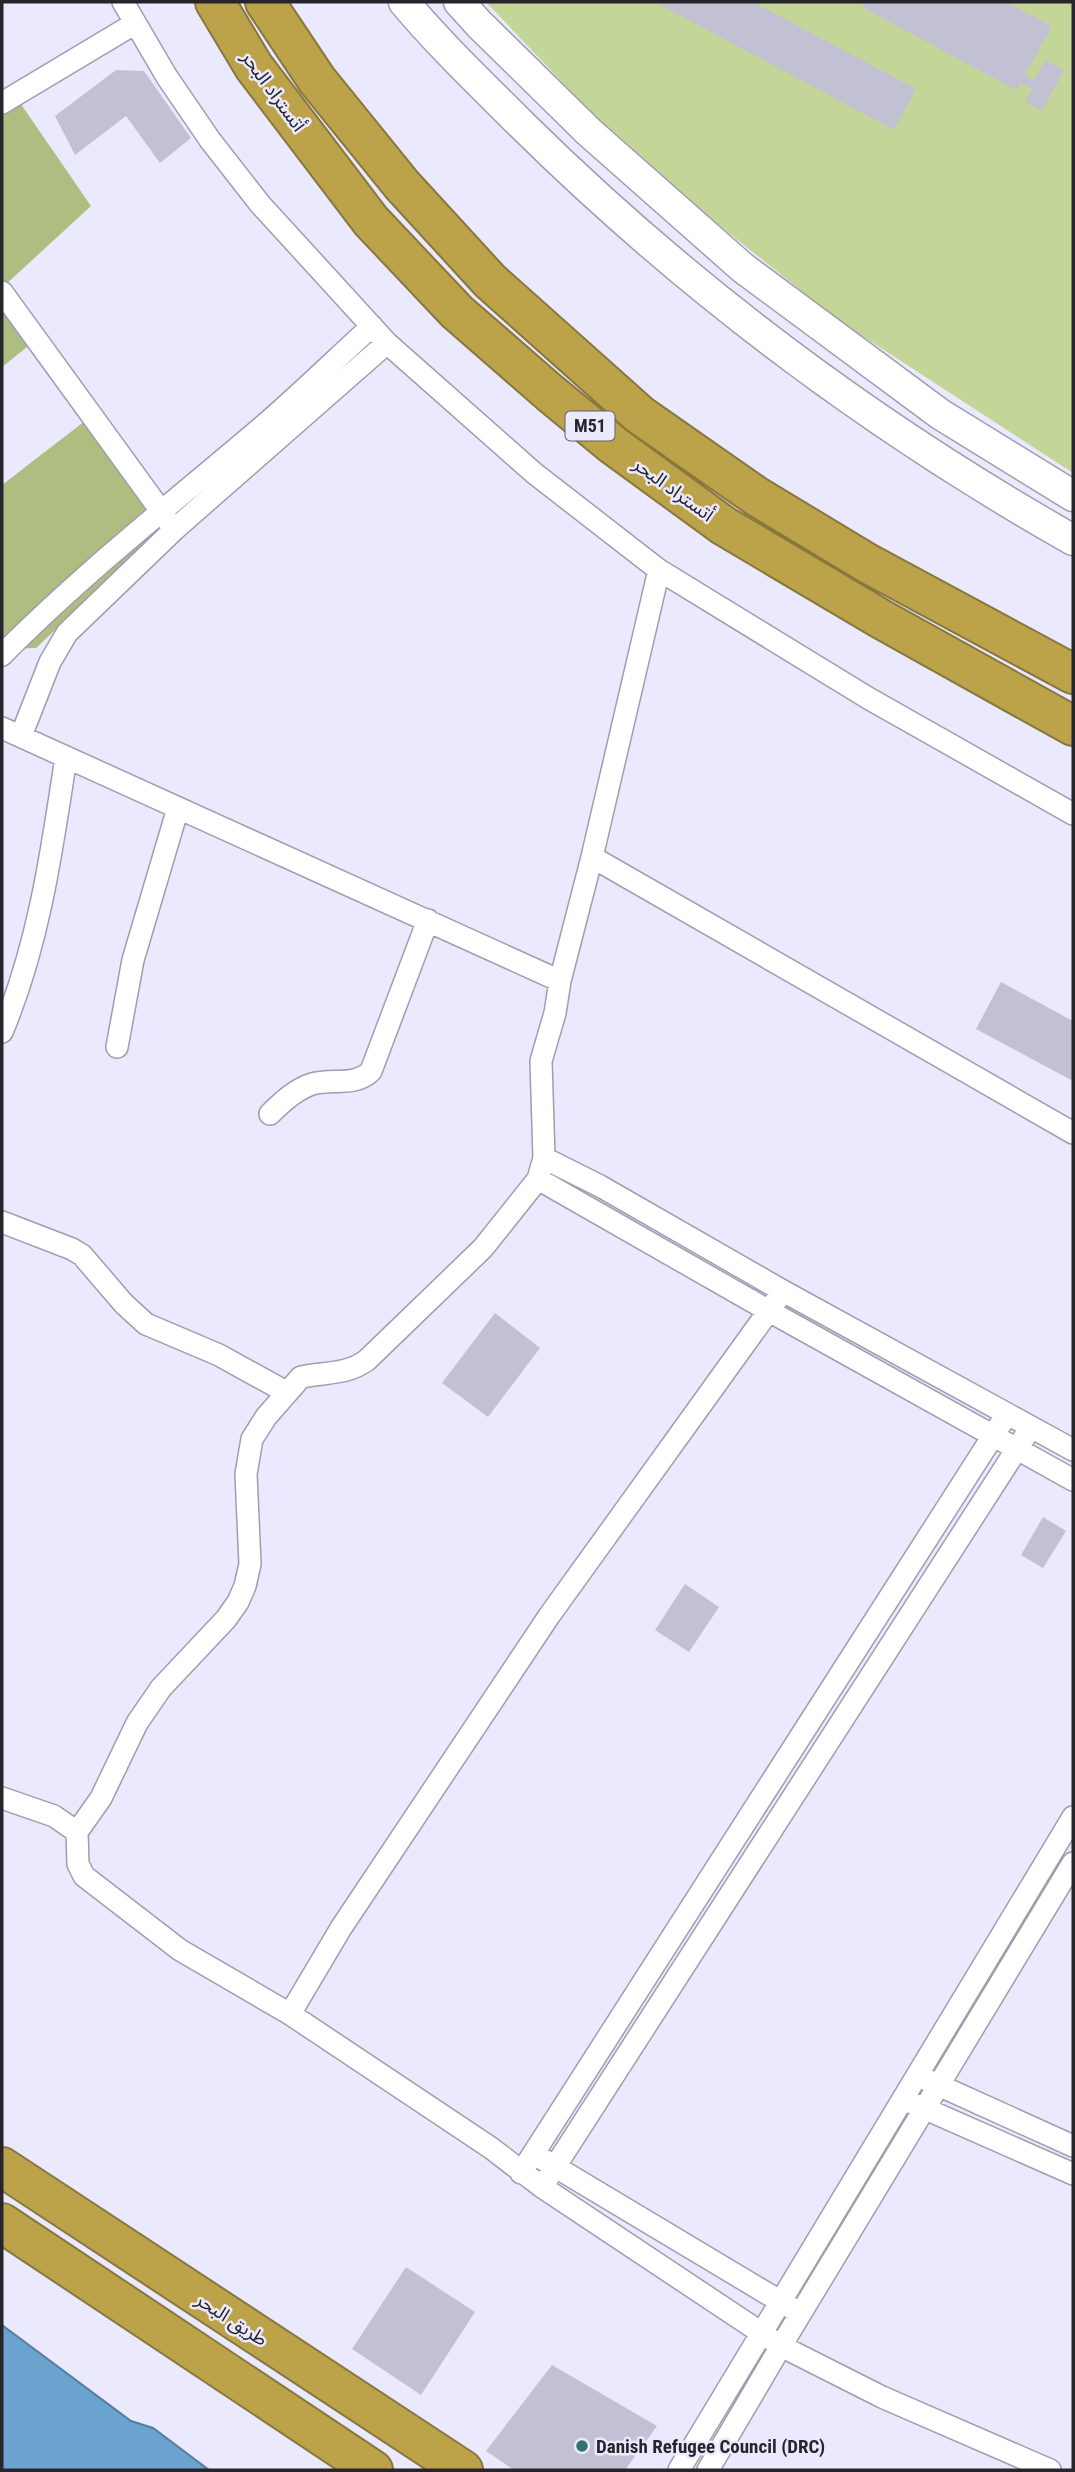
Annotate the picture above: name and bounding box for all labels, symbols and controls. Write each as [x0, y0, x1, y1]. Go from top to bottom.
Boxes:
street label: أتستراد البحر [236, 46, 311, 136]
road number: M51 [566, 412, 614, 440]
street label: أتستراد البحر [628, 452, 719, 526]
street label: طريق البحر [191, 2287, 272, 2351]
place label: Danish Refugee Council (DRC) [596, 2435, 825, 2458]
marker: Danish Refugee Council (DRC) [574, 2438, 590, 2454]

